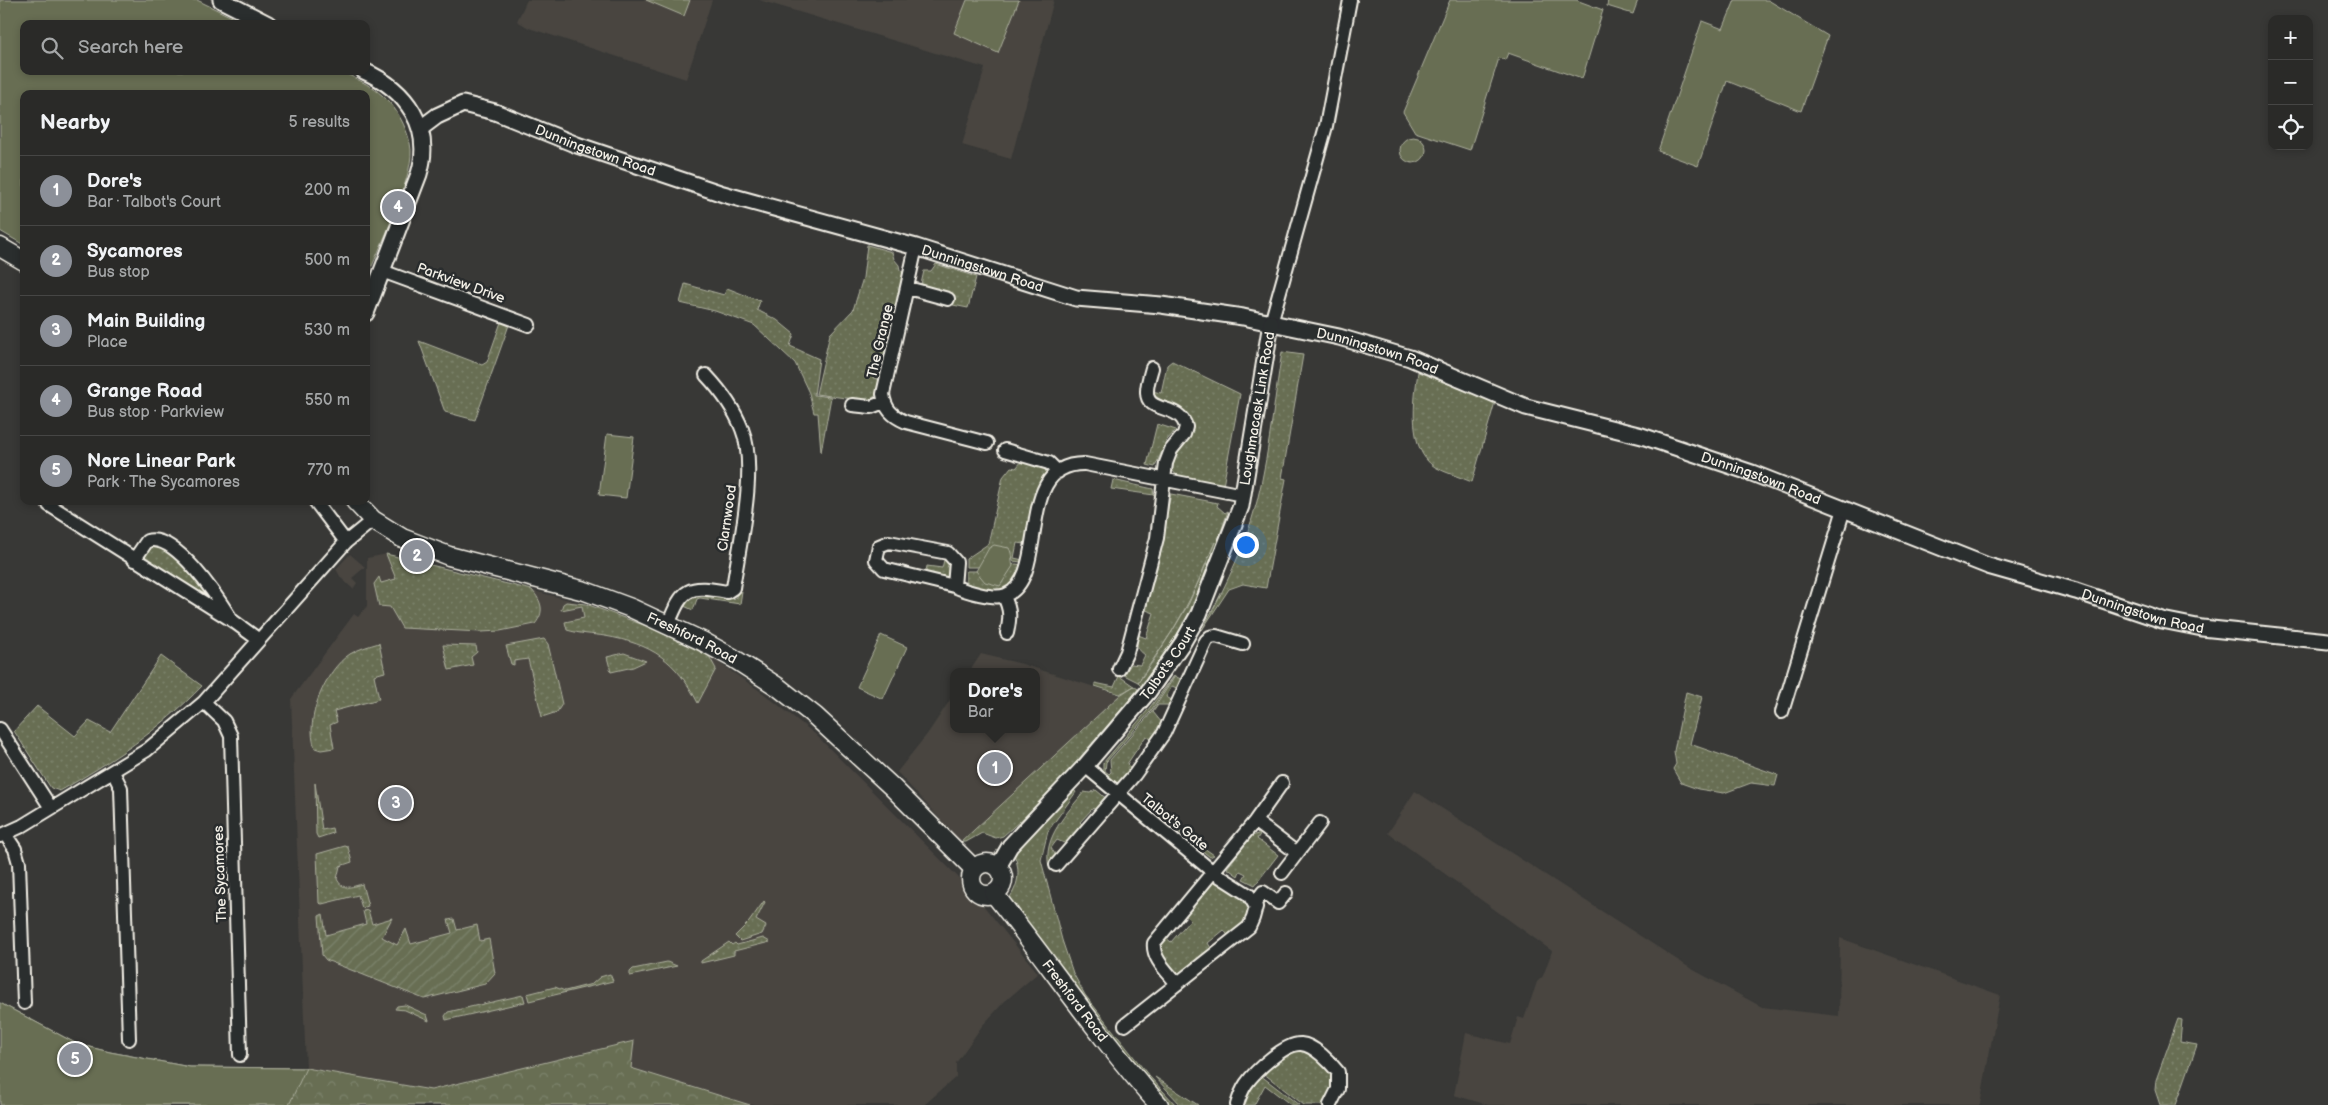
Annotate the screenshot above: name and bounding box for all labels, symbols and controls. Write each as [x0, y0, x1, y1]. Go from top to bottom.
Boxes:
map controls [2268, 15, 2313, 150]
button: + [2268, 15, 2313, 60]
search box [20, 20, 370, 75]
icon: search [38, 34, 66, 62]
text: Search here [78, 36, 183, 59]
button: − [2268, 60, 2313, 105]
button: locate [2268, 105, 2313, 150]
text: Nearby [40, 110, 110, 135]
text: 5 results [288, 113, 350, 132]
street label: Dunningstown Road [533, 121, 658, 179]
text: Dore's [87, 170, 142, 193]
text: 1 [53, 181, 59, 200]
text: 200 m [304, 181, 350, 200]
pin: 4 [382, 188, 414, 226]
text: Bar · Talbot's Court [87, 193, 221, 212]
text: Sycamores [87, 240, 183, 263]
street label: Dunningstown Road [920, 241, 1046, 296]
text: 2 [51, 251, 61, 270]
text: 500 m [304, 251, 350, 270]
street label: Parkview Drive [415, 259, 507, 307]
text: Bus stop [87, 263, 150, 282]
street label: The Grange [863, 302, 897, 380]
text: Main Building [87, 310, 205, 333]
text: 3 [51, 321, 61, 340]
text: 530 m [304, 321, 350, 340]
street label: Dunningstown Road [1315, 324, 1441, 378]
street label: Loughmacask Link Road [1236, 330, 1278, 487]
text: Place [87, 333, 128, 352]
text: Grange Road [87, 380, 202, 403]
text: 4 [51, 391, 61, 410]
text: 550 m [305, 391, 350, 410]
text: Bus stop · Parkview [87, 403, 224, 422]
street label: Dunningstown Road [1699, 448, 1823, 508]
text: Nore Linear Park [87, 450, 236, 473]
text: 5 [51, 461, 61, 480]
text: 770 m [307, 461, 350, 480]
text: Park · The Sycamores [87, 473, 240, 492]
street label: Clarnwood [714, 484, 740, 552]
your location [1233, 532, 1259, 558]
pin: 2 [401, 537, 433, 575]
street label: Dunningstown Road [2079, 585, 2205, 637]
street label: Freshford Road [644, 608, 740, 667]
street label: Talbot's Court [1136, 622, 1199, 704]
popup [950, 668, 1040, 733]
text: Dore's [968, 680, 1022, 703]
text: Bar [968, 703, 993, 722]
pin: 1 [979, 749, 1011, 787]
pin: 3 [380, 784, 412, 822]
street label: Talbot's Gate [1138, 790, 1212, 854]
street label: The Sycamores [210, 825, 230, 923]
street label: Freshford Road [1039, 956, 1112, 1045]
pin: 5 [59, 1040, 91, 1078]

